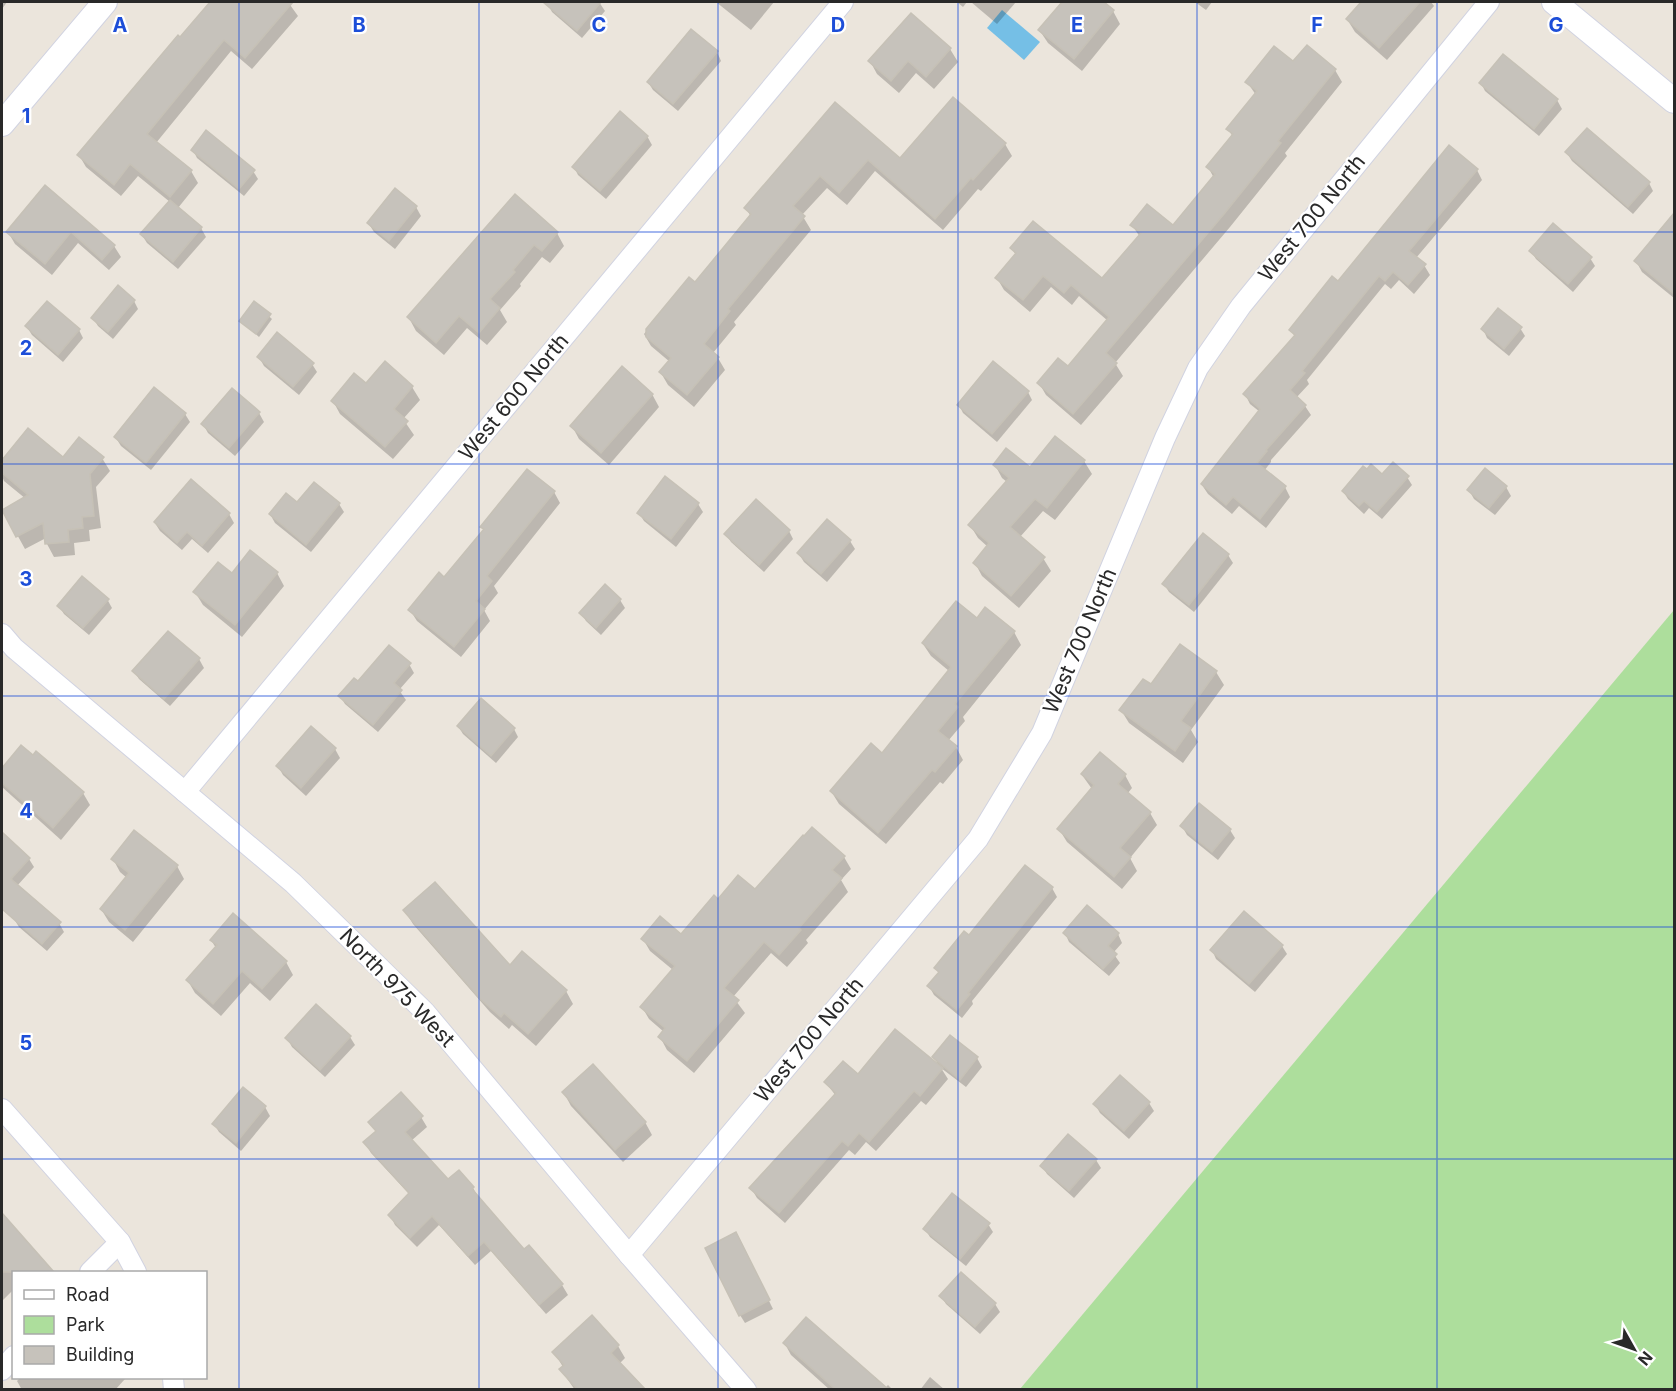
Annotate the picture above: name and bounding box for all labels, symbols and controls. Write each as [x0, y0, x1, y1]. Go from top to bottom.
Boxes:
text: A [113, 13, 128, 37]
text: B [352, 13, 366, 37]
text: C [592, 13, 606, 37]
text: D [831, 13, 845, 37]
text: E [1071, 13, 1083, 37]
text: F [1311, 13, 1323, 37]
text: G [1548, 13, 1564, 37]
text: 1 [22, 104, 30, 128]
street label: West 700 North [1253, 149, 1370, 286]
street label: West 600 North [454, 328, 574, 465]
text: 2 [20, 336, 32, 360]
street label: West 700 North [1038, 564, 1121, 717]
text: 3 [20, 567, 32, 591]
text: 4 [19, 799, 33, 823]
street label: North 975 West [335, 923, 460, 1052]
street label: West 700 North [749, 972, 868, 1107]
text: 5 [20, 1031, 32, 1055]
legend [12, 1271, 207, 1379]
text: Road [66, 1284, 109, 1305]
text: Park [66, 1314, 105, 1335]
north arrow [1604, 1319, 1664, 1379]
text: Building [66, 1344, 134, 1365]
text: N [1634, 1348, 1657, 1370]

